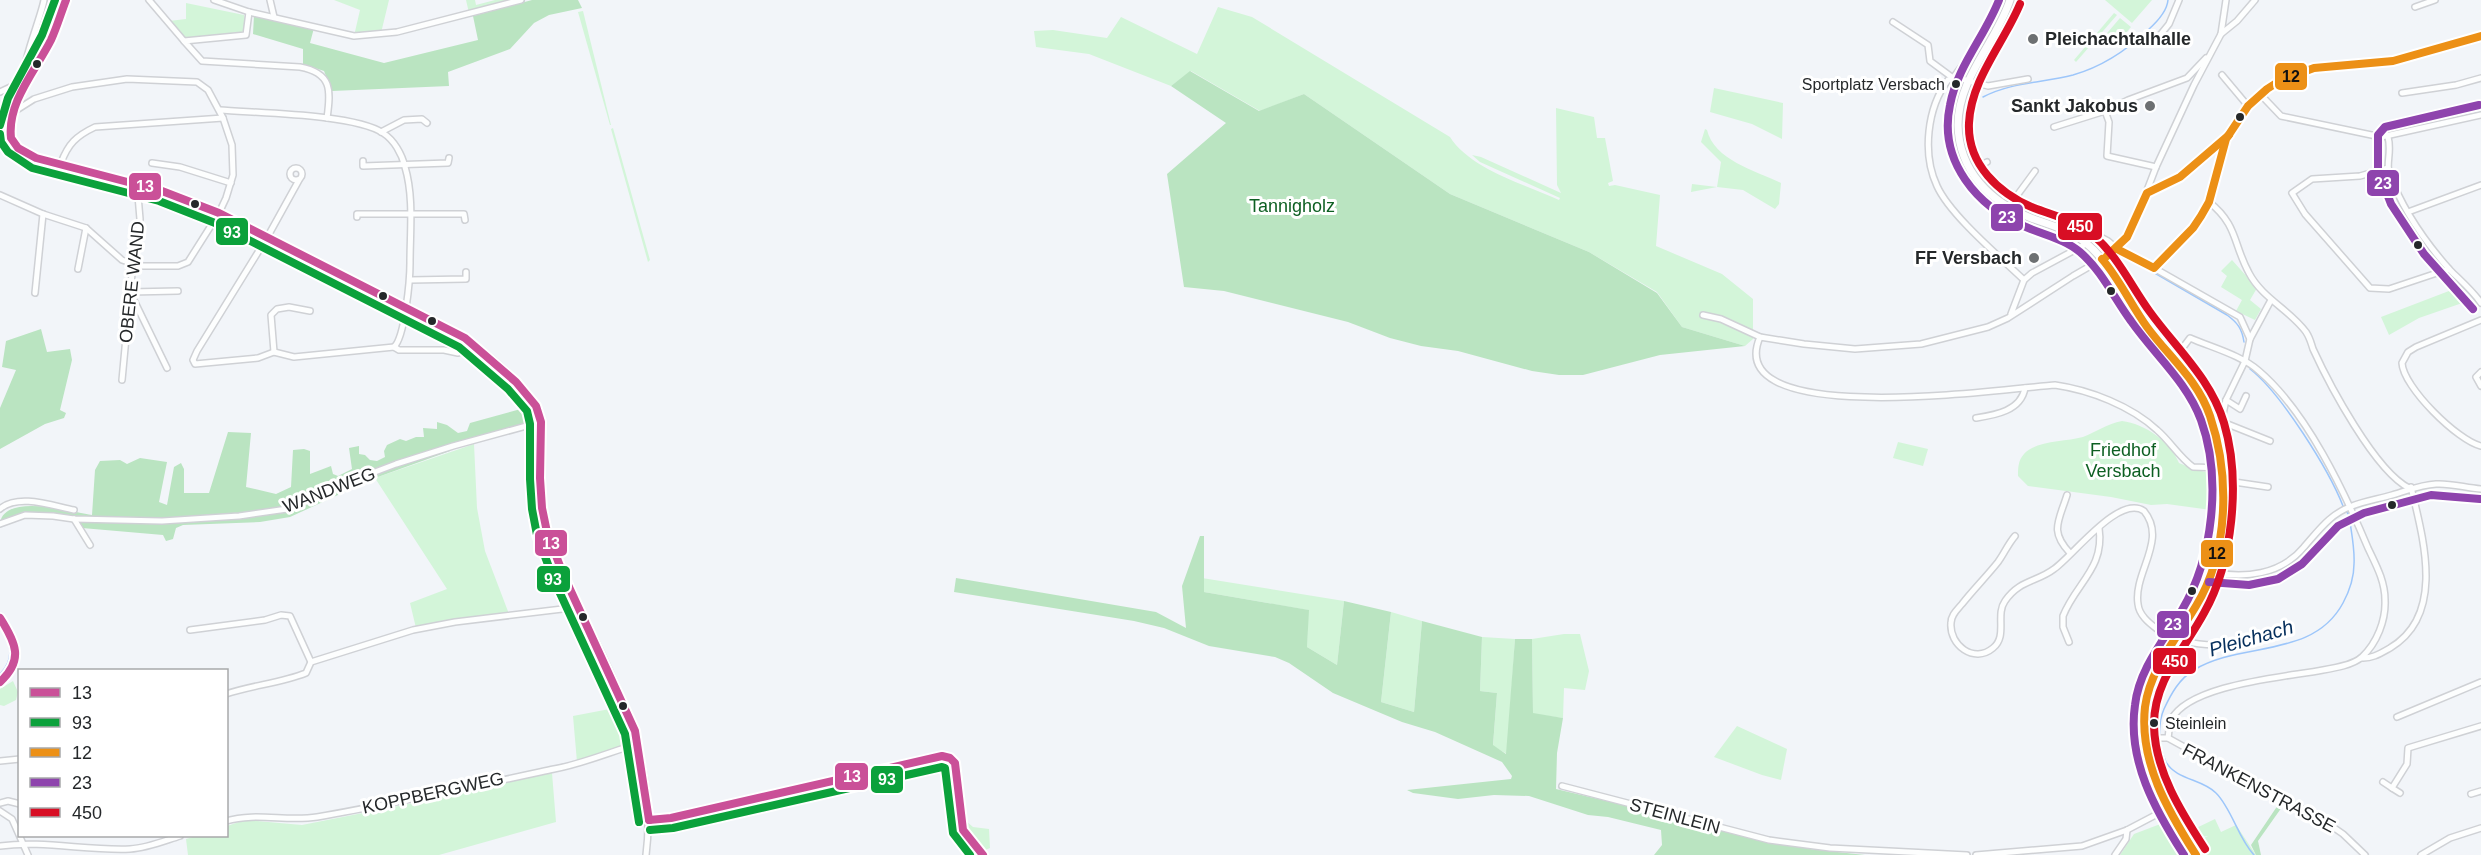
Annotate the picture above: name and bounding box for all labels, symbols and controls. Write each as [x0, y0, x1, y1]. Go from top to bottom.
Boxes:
place label: Pleichachtalhalle [2045, 29, 2191, 49]
marker: Pleichachtalhalle [2026, 32, 2040, 46]
unlabelled marker [31, 58, 43, 70]
line badge: 12 [2274, 62, 2308, 91]
text: 12 [2282, 68, 2300, 85]
place label: Sportplatz Versbach [1802, 76, 1945, 93]
marker: Sportplatz Versbach [1950, 78, 1962, 90]
place label: Sankt Jakobus [2011, 96, 2138, 116]
marker: Sankt Jakobus [2143, 99, 2157, 113]
unlabelled marker [2234, 111, 2246, 123]
line badge: 23 [2366, 169, 2400, 197]
line badge: 13 [128, 172, 162, 201]
text: 23 [2374, 175, 2392, 192]
text: 13 [136, 178, 154, 195]
park label: Tannigholz [1249, 196, 1335, 216]
unlabelled marker [189, 198, 201, 210]
line badge: 23 [1990, 203, 2024, 232]
text: 23 [1998, 209, 2016, 226]
line badge: 450 [2057, 212, 2103, 241]
line badge: 93 [215, 217, 249, 246]
text: 450 [2067, 218, 2093, 235]
street label: OBERE WAND [116, 220, 148, 344]
text: 93 [223, 224, 241, 241]
unlabelled marker [2412, 239, 2424, 251]
place label: FF Versbach [1915, 248, 2022, 268]
marker: FF Versbach [2027, 251, 2041, 265]
unlabelled marker [2105, 285, 2117, 297]
unlabelled marker [377, 290, 389, 302]
unlabelled marker [426, 315, 438, 327]
park label: Friedhof Versbach [2085, 440, 2161, 481]
street label: WANDWEG [280, 463, 378, 517]
unlabelled marker [2386, 499, 2398, 511]
line badge: 13 [534, 529, 568, 557]
text: 13 [542, 535, 560, 552]
line badge: 12 [2200, 539, 2234, 568]
text: 12 [2208, 545, 2226, 562]
line badge: 93 [536, 565, 571, 593]
text: 93 [544, 571, 562, 588]
unlabelled marker [2186, 585, 2198, 597]
line badge: 23 [2156, 610, 2190, 639]
unlabelled marker [577, 611, 589, 623]
water label: Pleichach [2206, 615, 2296, 661]
text: 23 [2164, 616, 2182, 633]
line badge: 450 [2152, 647, 2197, 675]
text: 450 [2162, 653, 2188, 670]
legend [18, 669, 228, 837]
text: 13 [72, 683, 92, 703]
unlabelled marker [617, 700, 629, 712]
text: 93 [72, 713, 92, 733]
place label: Steinlein [2165, 715, 2226, 732]
marker: Steinlein [2148, 717, 2160, 729]
street label: FRANKENSTRASSE [2179, 739, 2339, 837]
text: 12 [72, 743, 92, 763]
line badge: 13 [834, 762, 869, 791]
line badge: 93 [870, 765, 904, 794]
street label: KOPPBERGWEG [360, 768, 506, 818]
text: 13 [843, 768, 861, 785]
text: 93 [878, 771, 896, 788]
text: 23 [72, 773, 92, 793]
street label: STEINLEIN [1627, 794, 1723, 838]
text: 450 [72, 803, 102, 823]

